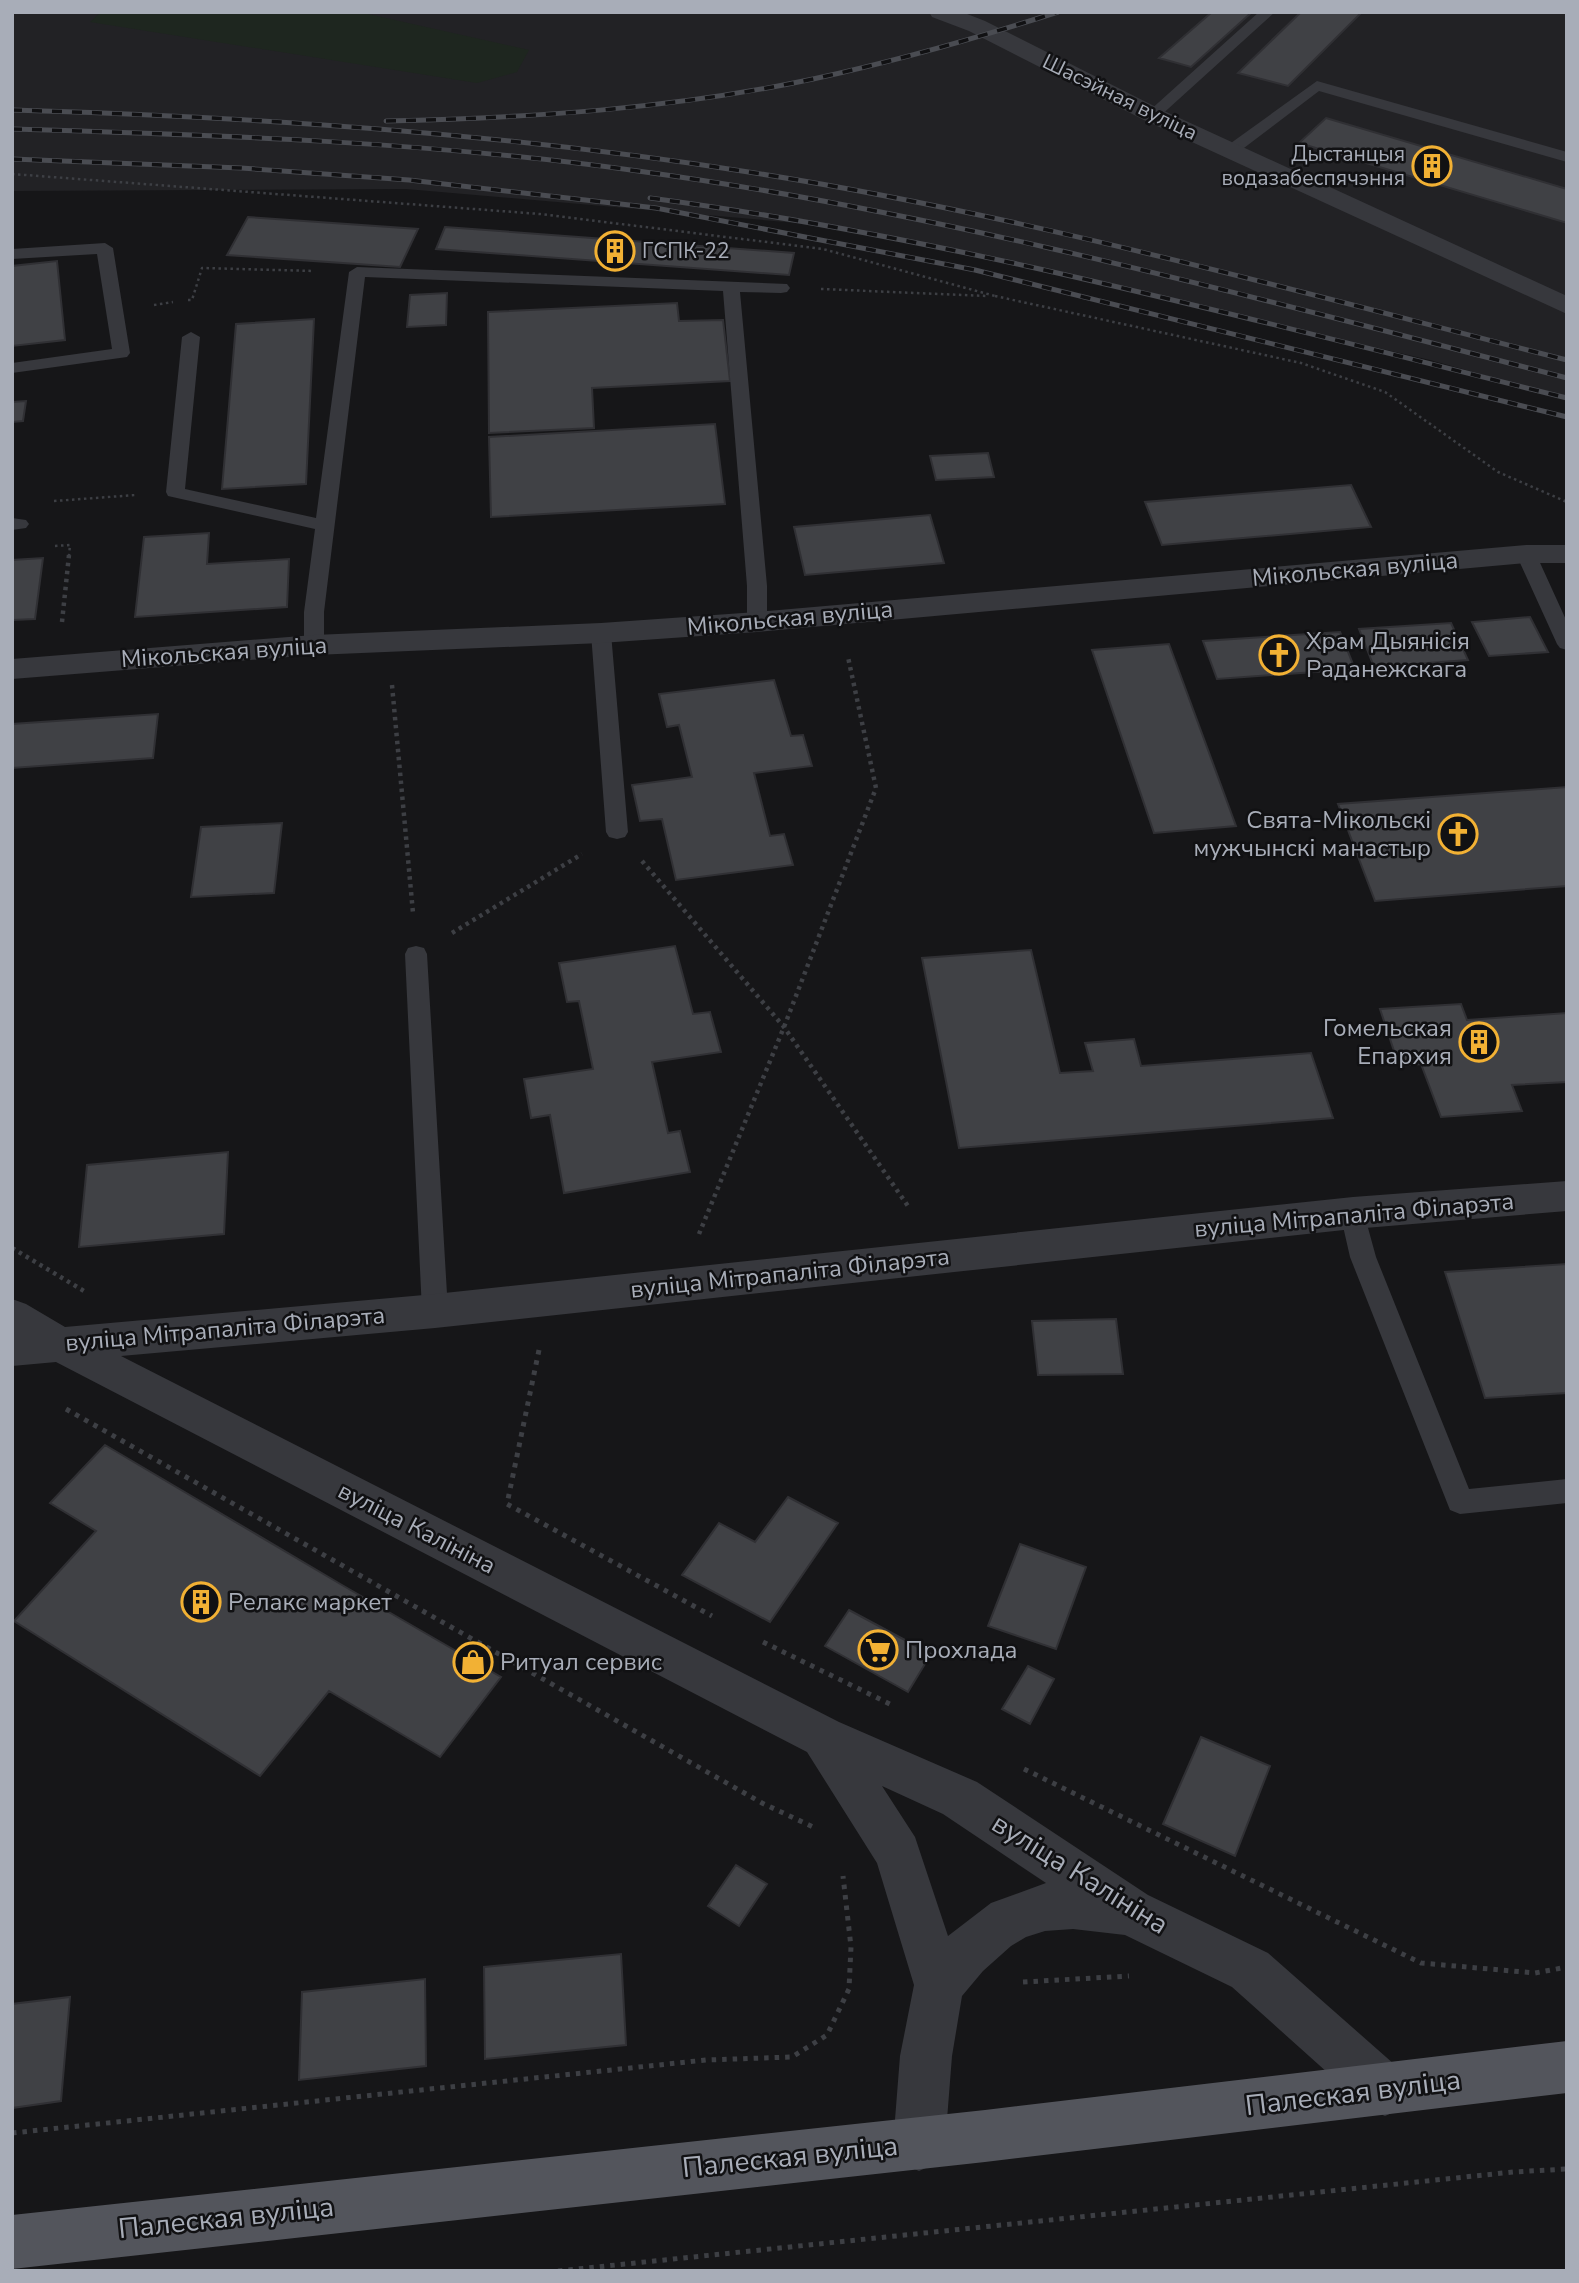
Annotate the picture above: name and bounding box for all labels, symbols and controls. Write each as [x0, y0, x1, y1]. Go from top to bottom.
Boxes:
street label: Шасэйная вуліца [1038, 47, 1202, 147]
place label: Дыстанцыя водазабеспячэння [1221, 140, 1405, 192]
building icon: Дыстанцыя водазабеспячэння [1411, 145, 1453, 187]
building icon: ГСПК-22 [594, 230, 636, 272]
place label: ГСПК-22 [642, 237, 730, 265]
street label: Мікольская вуліца [1251, 544, 1459, 594]
street label: Мікольская вуліца [686, 593, 894, 643]
place label: Храм Дыянісія Раданежскага [1306, 625, 1470, 685]
street label: Мікольская вуліца [120, 629, 328, 675]
church icon: Храм Дыянісія Раданежскага [1258, 634, 1300, 676]
place label: Свята-Мікольскі мужчынскі манастыр [1193, 804, 1431, 864]
church icon: Свята-Мікольскі мужчынскі манастыр [1437, 813, 1479, 855]
place label: Гомельская Епархия [1323, 1012, 1452, 1072]
building icon: Гомельская Епархия [1458, 1021, 1500, 1063]
street label: вуліца Мітрапаліта Філарэта [1193, 1185, 1515, 1245]
street label: вуліца Мітрапаліта Філарэта [629, 1240, 951, 1306]
street label: вуліца Мітрапаліта Філарэта [64, 1299, 386, 1359]
street label: вуліца Калініна [333, 1475, 501, 1581]
building icon: Релакс маркет [180, 1581, 222, 1623]
place label: Релакс маркет [228, 1586, 392, 1618]
supermarket icon: Прохлада [857, 1629, 899, 1671]
place label: Прохлада [905, 1634, 1017, 1666]
shop icon: Ритуал сервис [452, 1641, 494, 1683]
place label: Ритуал сервис [500, 1646, 662, 1678]
street label: вуліца Калініна [984, 1804, 1176, 1944]
street label: Палеская вуліца [1243, 2061, 1463, 2125]
street label: Палеская вуліца [680, 2127, 900, 2187]
street label: Палеская вуліца [116, 2188, 336, 2248]

